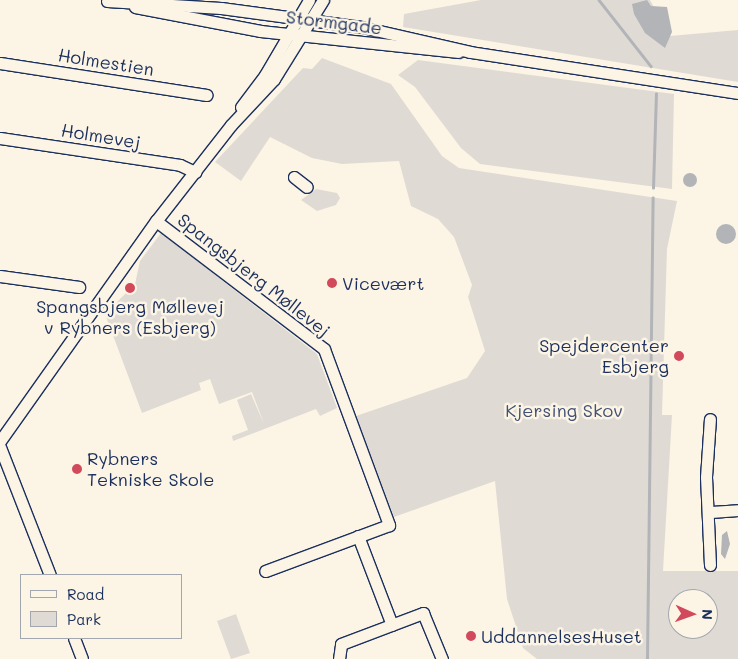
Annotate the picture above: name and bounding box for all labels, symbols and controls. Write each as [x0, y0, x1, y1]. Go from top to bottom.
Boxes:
street label: Stormgade [285, 5, 383, 39]
street label: Holmestien [57, 44, 155, 80]
street label: Holmevej [60, 119, 142, 153]
street label: Spangsbjerg Møllevej [173, 209, 335, 341]
place label: Vicevært [342, 272, 424, 294]
marker: Vicevært [326, 277, 338, 289]
marker: Spangsbjerg Møllevej v Rybners (Esbjerg) [124, 282, 136, 294]
place label: Spangsbjerg Møllevej v Rybners (Esbjerg) [36, 296, 224, 338]
place label: Spejdercenter Esbjerg [539, 335, 669, 378]
marker: Spejdercenter Esbjerg [673, 350, 685, 362]
park label: Kjersing Skov [505, 399, 623, 421]
place label: Rybners Tekniske Skole [87, 448, 214, 490]
marker: Rybners Tekniske Skole [71, 463, 83, 475]
legend [20, 574, 182, 639]
text: Road [67, 584, 104, 604]
north arrow [668, 589, 718, 639]
text: Park [67, 609, 101, 629]
text: N [698, 609, 717, 620]
place label: UddannelsesHuset [481, 625, 642, 647]
marker: UddannelsesHuset [465, 630, 477, 642]

